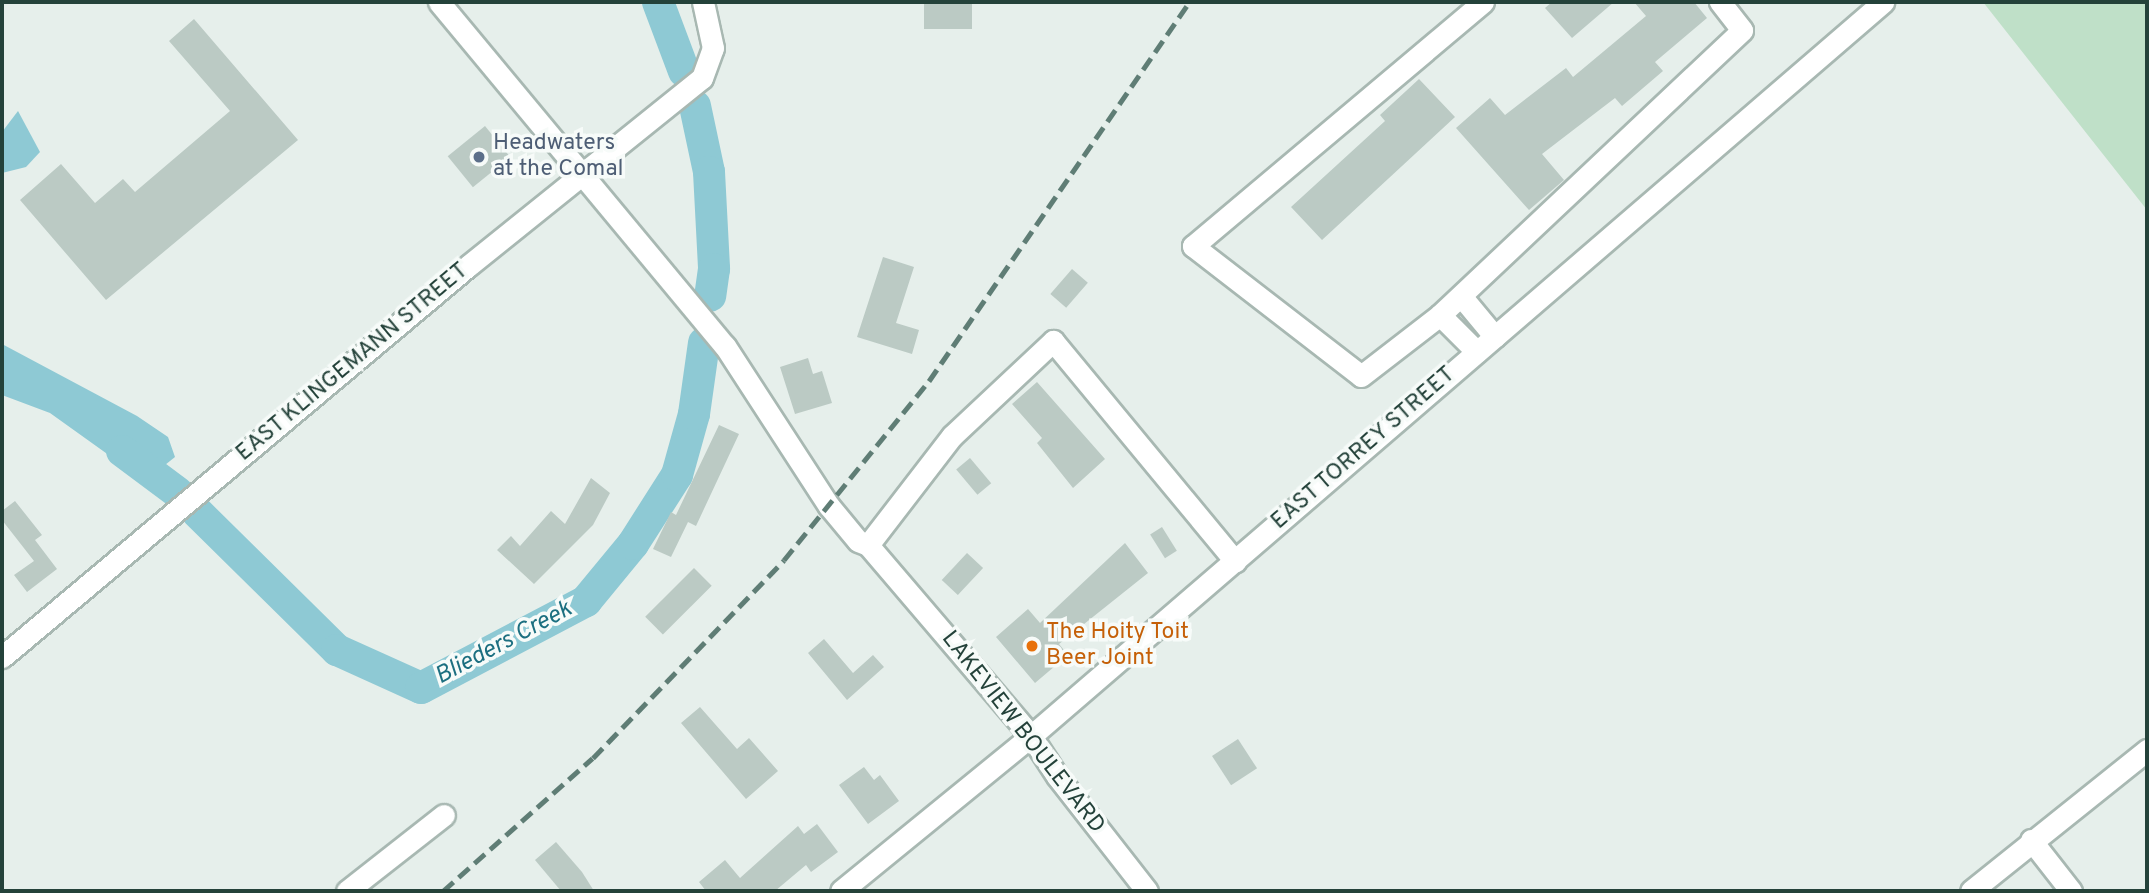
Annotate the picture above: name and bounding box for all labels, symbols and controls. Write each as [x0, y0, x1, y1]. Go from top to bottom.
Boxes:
place label: Headwaters at the Comal [493, 130, 624, 184]
marker: Headwaters at the Comal [471, 149, 487, 165]
street label: EAST KLINGEMANN STREET [231, 258, 475, 468]
street label: EAST TORREY STREET [1265, 361, 1463, 537]
water label: Blieders Creek [431, 596, 577, 692]
place label: The Hoity Toit Beer Joint [1046, 619, 1190, 673]
street label: LAKEVIEW BOULEVARD [934, 626, 1110, 840]
marker: The Hoity Toit Beer Joint [1024, 638, 1040, 654]

